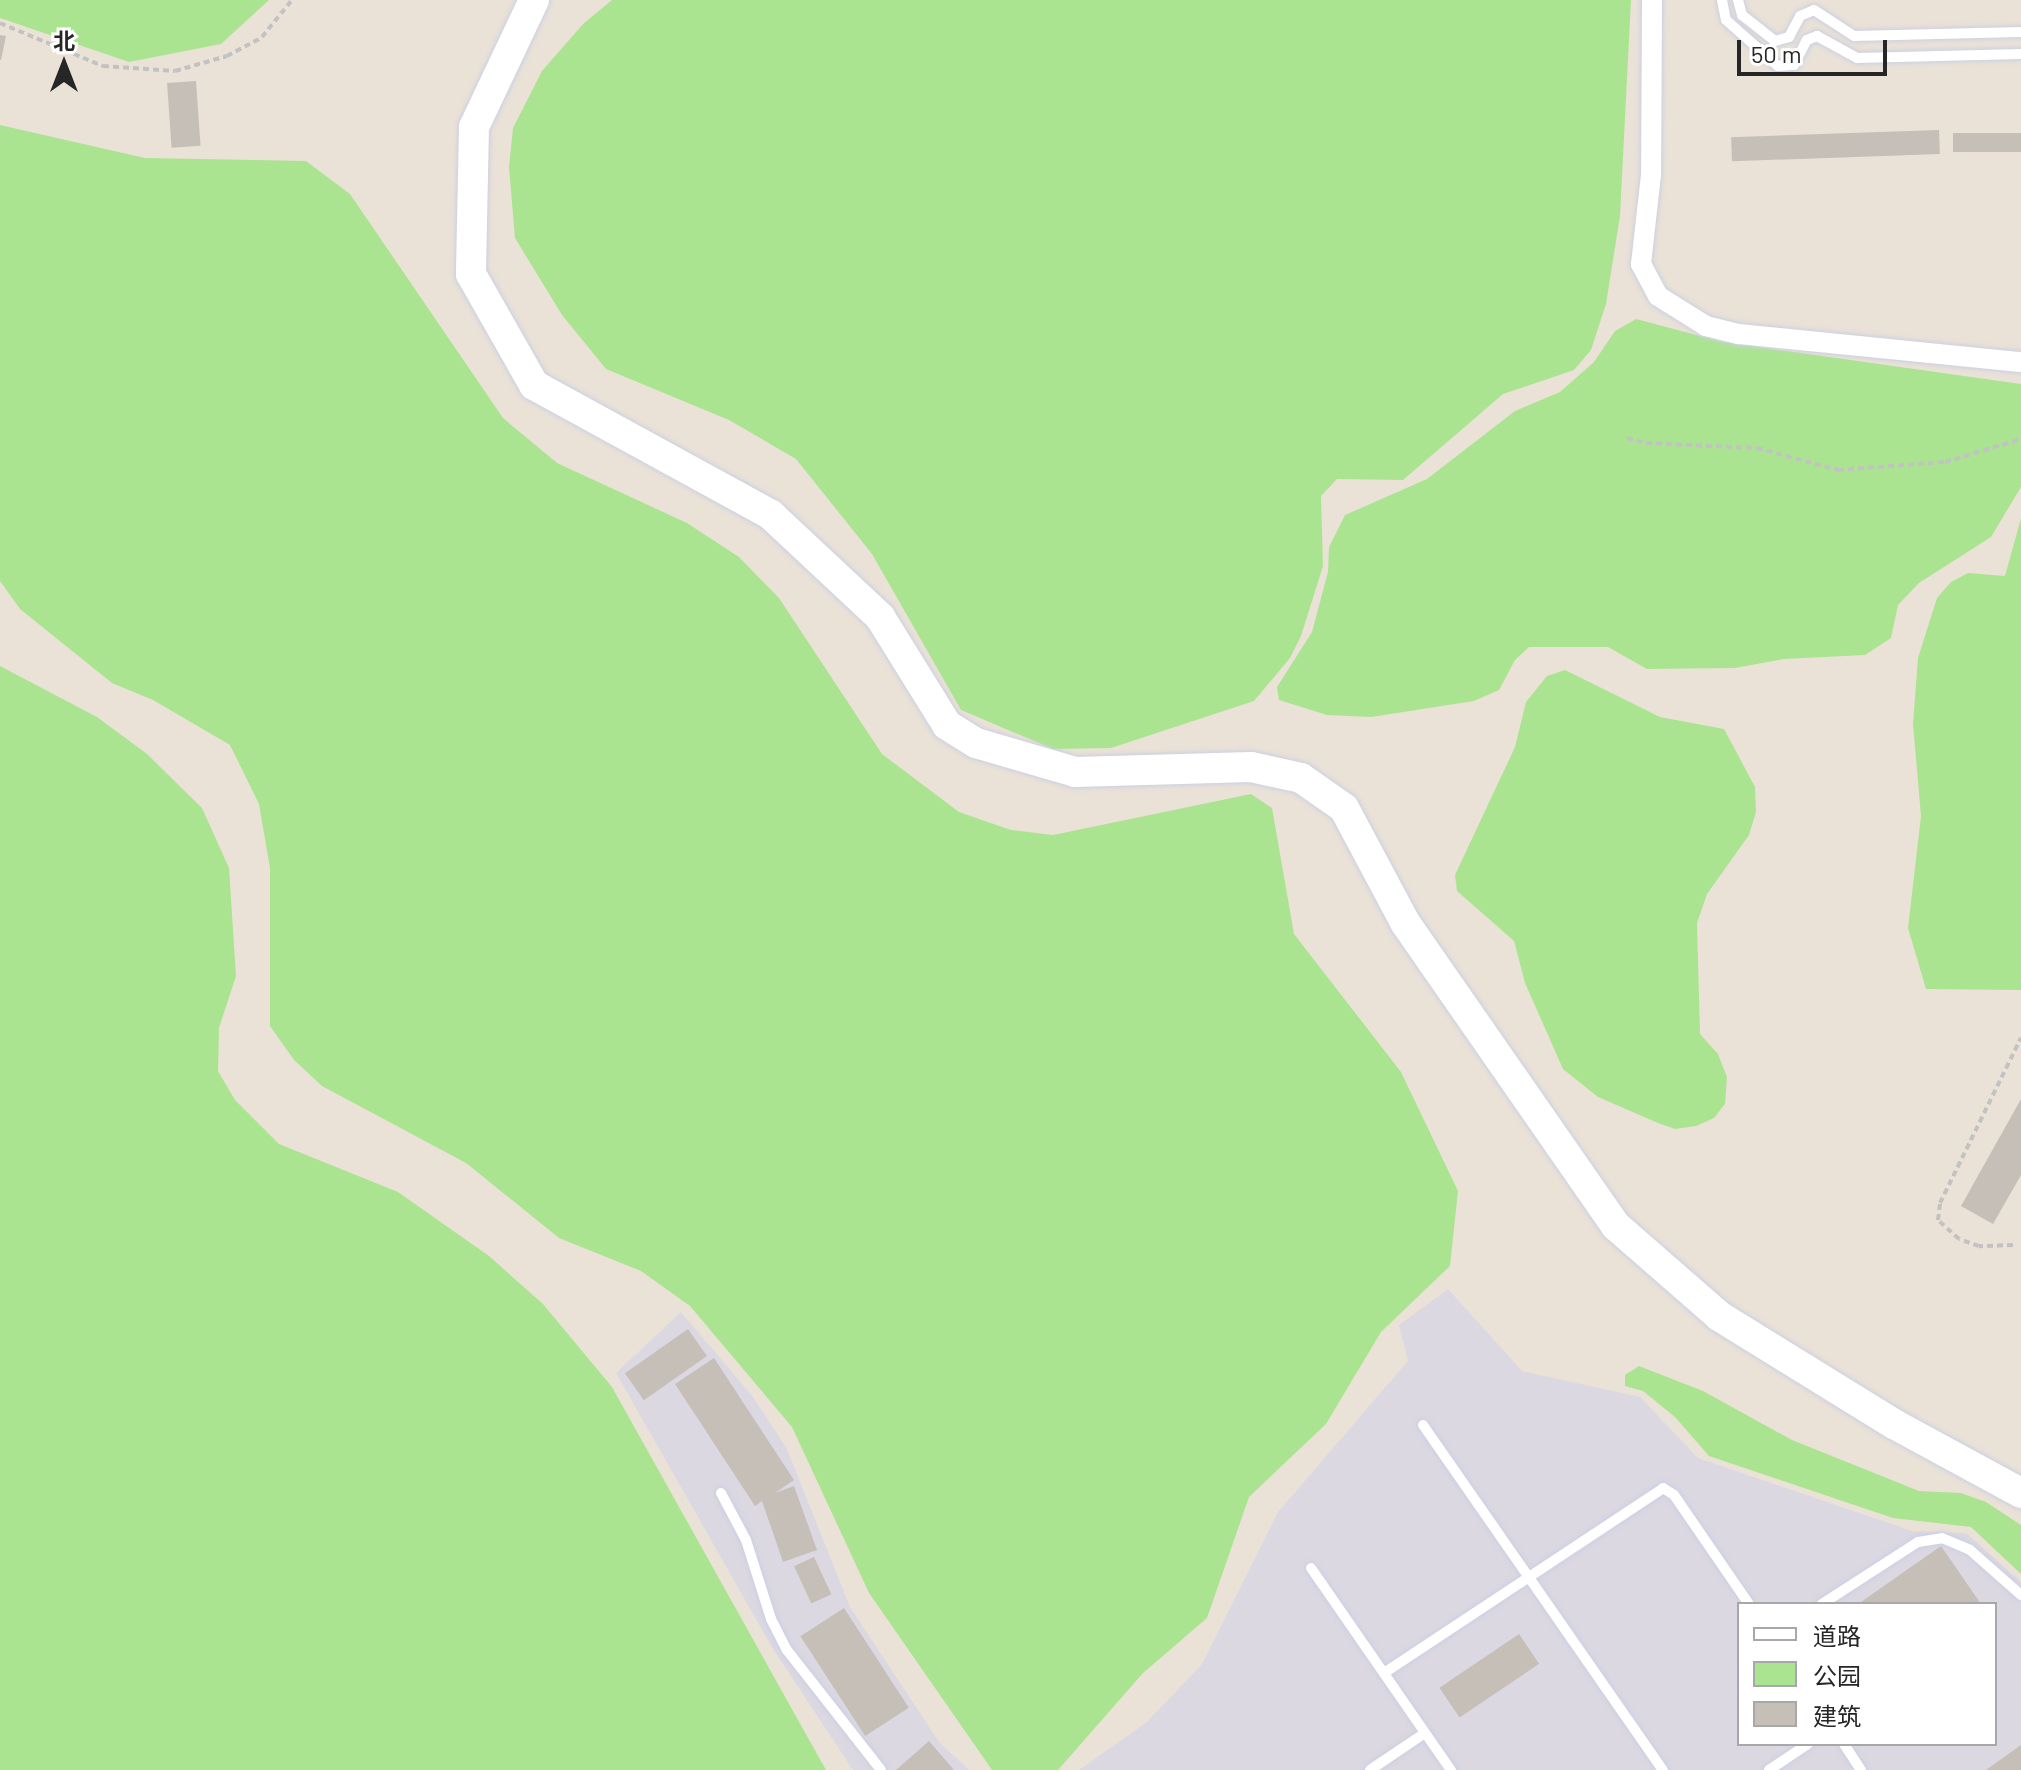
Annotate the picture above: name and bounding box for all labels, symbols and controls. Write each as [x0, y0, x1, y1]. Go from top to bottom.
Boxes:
north arrow [24, 24, 104, 104]
scale bar [1741, 24, 1891, 74]
text: 北 [53, 27, 75, 53]
text: 50 m [1751, 39, 1802, 68]
legend [1737, 1602, 1997, 1746]
text: 道路 [1813, 1621, 1861, 1650]
text: 公园 [1813, 1661, 1861, 1690]
text: 建筑 [1813, 1701, 1861, 1730]

